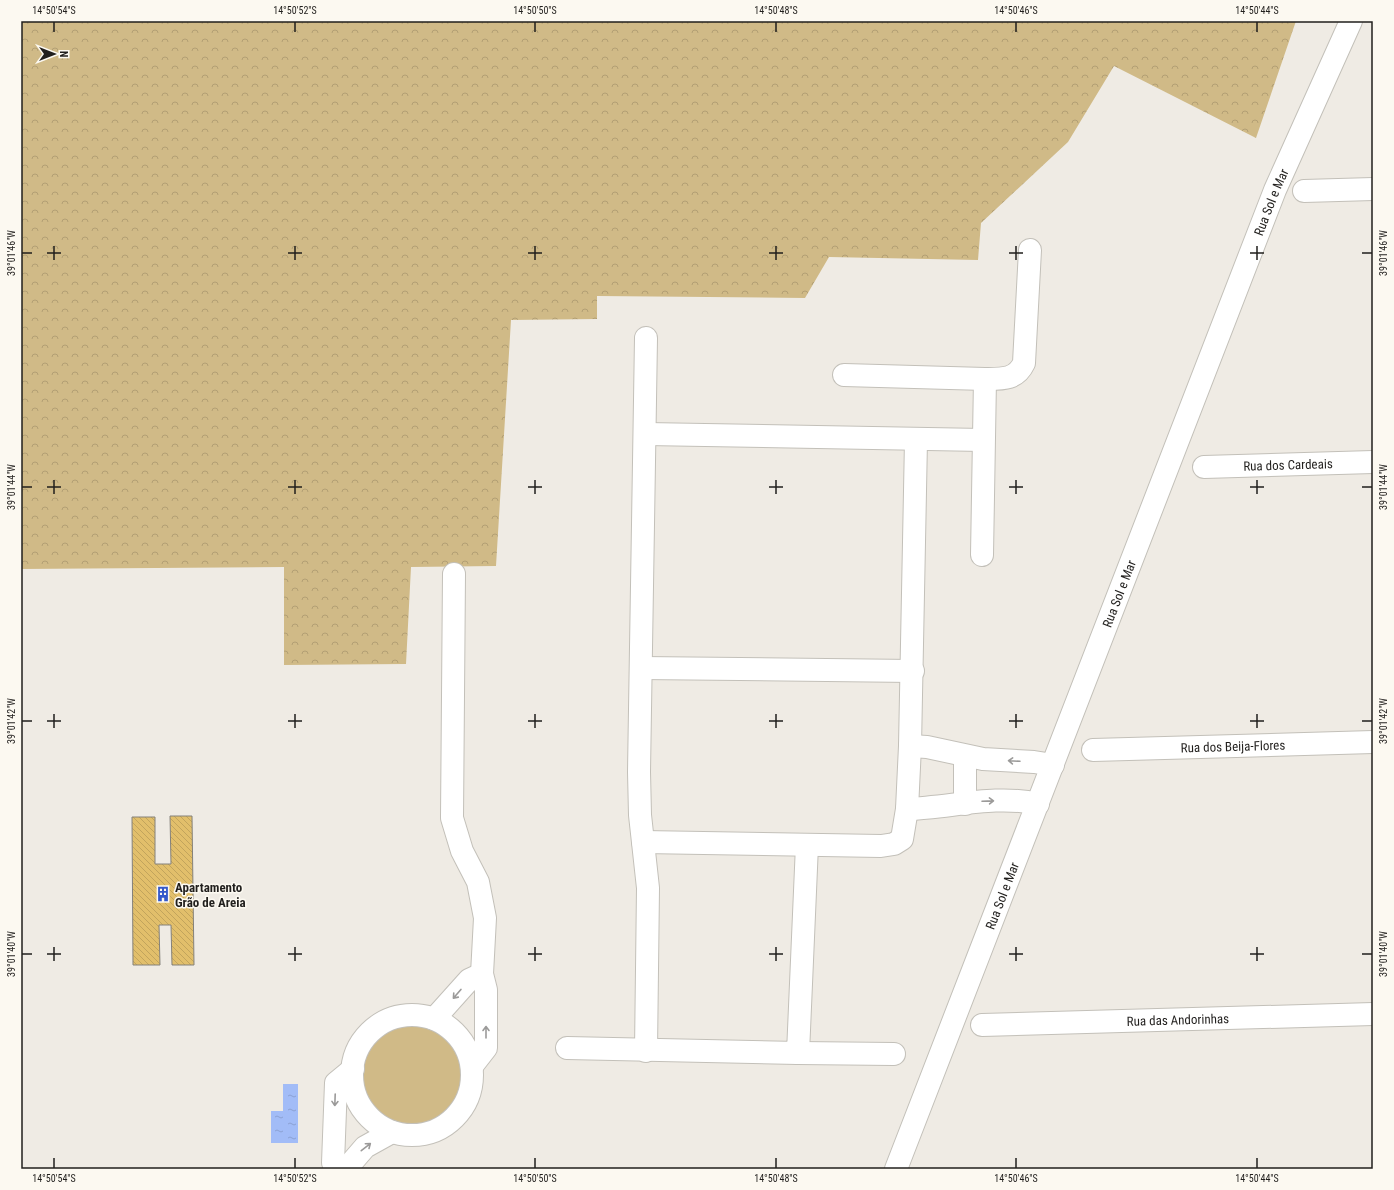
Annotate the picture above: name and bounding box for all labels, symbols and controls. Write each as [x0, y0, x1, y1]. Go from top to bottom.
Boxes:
text: 14°50'54"S [32, 5, 76, 16]
text: 14°50'52"S [273, 5, 317, 16]
text: 14°50'50"S [513, 5, 557, 16]
text: 14°50'48"S [754, 5, 798, 16]
text: 14°50'46"S [994, 5, 1038, 16]
text: 14°50'44"S [1235, 5, 1279, 16]
north arrow [34, 34, 74, 74]
text: N [57, 51, 70, 58]
street label: Rua Sol e Mar [1251, 166, 1291, 238]
text: 39°01'46"W [6, 230, 17, 276]
text: 39°01'46"W [1378, 230, 1389, 276]
street label: Rua dos Cardeais [1243, 456, 1333, 473]
text: 39°01'44"W [6, 464, 17, 510]
text: 39°01'44"W [1378, 464, 1389, 510]
street label: Rua Sol e Mar [1099, 558, 1139, 629]
text: 39°01'42"W [6, 698, 17, 744]
text: 39°01'42"W [1378, 698, 1389, 744]
street label: Rua dos Beija-Flores [1180, 737, 1285, 755]
one-way arrow [1008, 757, 1021, 764]
one-way arrow [981, 798, 994, 805]
street label: Rua Sol e Mar [982, 860, 1022, 931]
place label: Apartamento Grão de Areia [175, 880, 246, 910]
building icon: Apartamento Grão de Areia [154, 885, 172, 903]
text: 39°01'40"W [6, 931, 17, 977]
text: 39°01'40"W [1378, 931, 1389, 977]
one-way arrow [452, 989, 461, 999]
street label: Rua das Andorinhas [1126, 1011, 1229, 1028]
one-way arrow [482, 1026, 490, 1039]
one-way arrow [331, 1093, 339, 1106]
one-way arrow [361, 1143, 372, 1151]
text: 14°50'54"S [32, 1173, 76, 1184]
text: 14°50'52"S [273, 1173, 317, 1184]
text: 14°50'50"S [513, 1173, 557, 1184]
text: 14°50'48"S [754, 1173, 798, 1184]
text: 14°50'46"S [994, 1173, 1038, 1184]
text: 14°50'44"S [1235, 1173, 1279, 1184]

